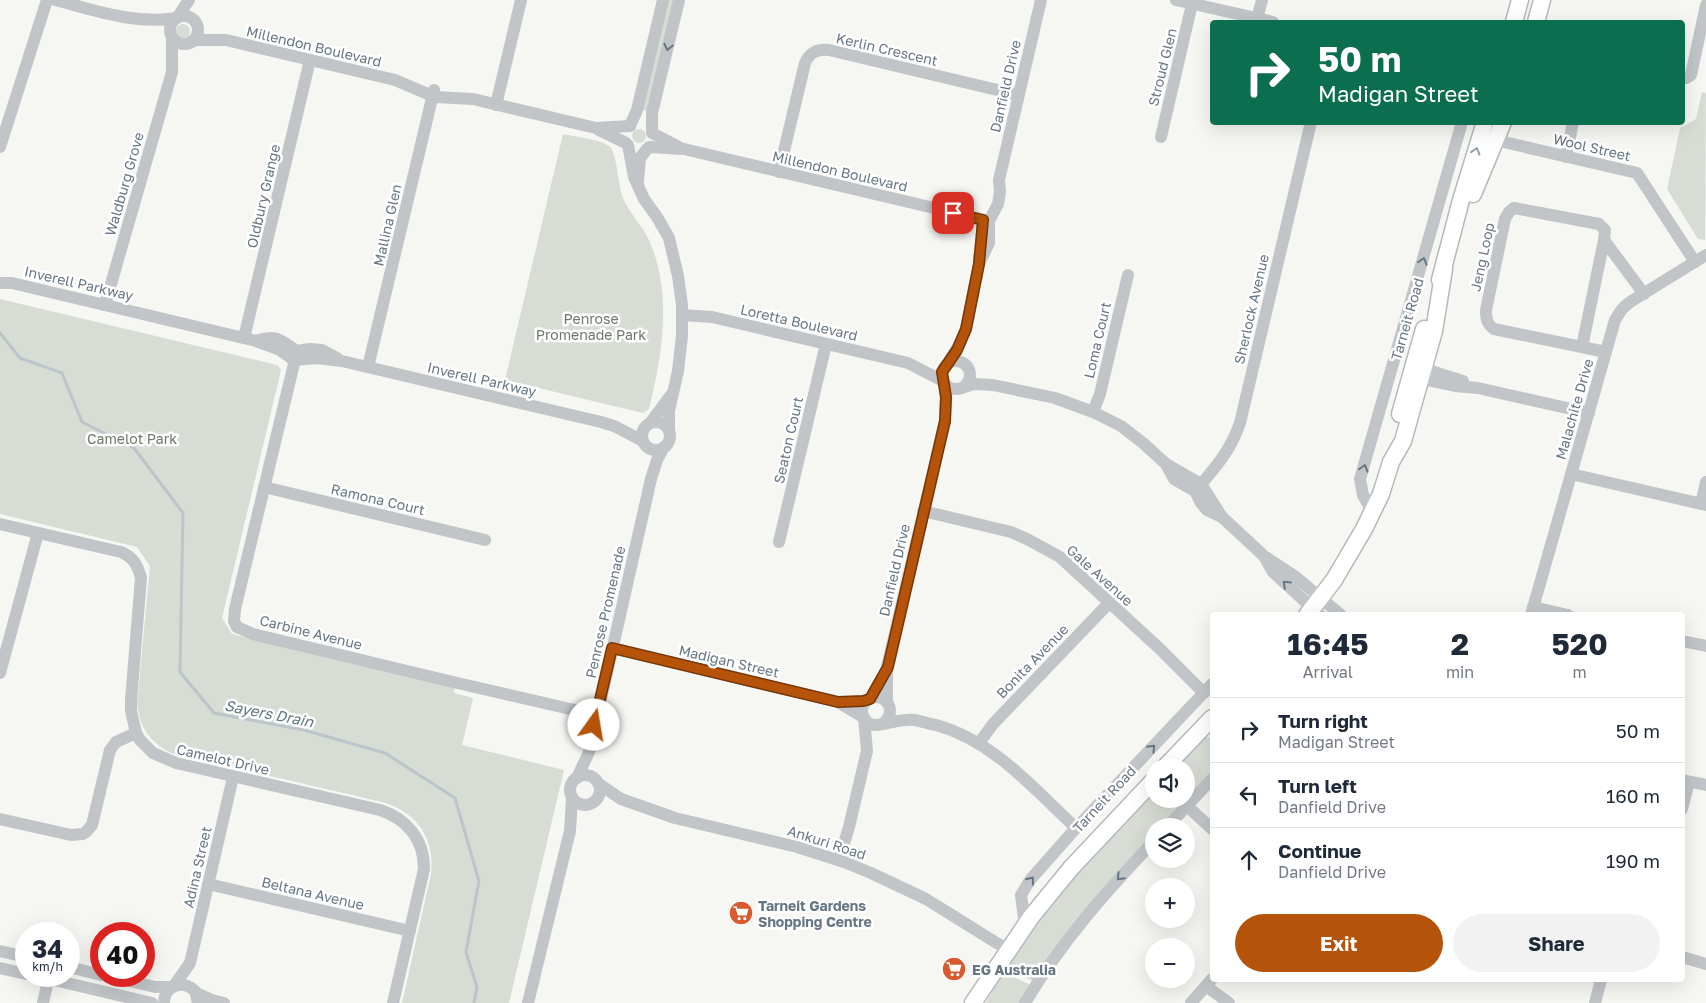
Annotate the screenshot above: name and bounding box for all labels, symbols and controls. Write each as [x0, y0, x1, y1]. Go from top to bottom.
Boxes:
street label: Millendon Boulevard [245, 22, 383, 70]
street label: Stroud Glen [1144, 26, 1180, 108]
street label: Kerlin Crescent [835, 29, 939, 69]
street label: Danfield Drive [986, 38, 1024, 134]
text: 50 m [1318, 38, 1401, 80]
icon: right [1235, 40, 1300, 105]
one-way arrow [663, 43, 674, 52]
text: Madigan Street [1318, 80, 1479, 107]
street label: Waldburg Grove [101, 130, 147, 238]
street label: Wool Street [1552, 130, 1632, 164]
street label: Oldbury Grange [243, 142, 283, 250]
street label: Millendon Boulevard [771, 147, 909, 195]
one-way arrow [1471, 148, 1481, 156]
street label: Mallina Glen [369, 182, 405, 268]
pin [932, 192, 974, 234]
icon: arrive [939, 199, 967, 227]
street label: Jeng Loop [1466, 221, 1498, 293]
street label: Sherlock Avenue [1230, 252, 1272, 366]
one-way arrow [1417, 258, 1427, 266]
street label: Inverell Parkway [23, 262, 135, 304]
street label: Tarneit Road [1387, 276, 1427, 362]
street label: Loretta Boulevard [739, 300, 859, 344]
street label: Loma Court [1080, 300, 1114, 380]
park label: Penrose Promenade Park [536, 310, 646, 343]
street label: Malachite Drive [1551, 357, 1597, 461]
street label: Inverell Parkway [426, 358, 538, 400]
street label: Seaton Court [770, 395, 806, 485]
park label: Camelot Park [87, 430, 177, 447]
one-way arrow [1358, 464, 1368, 473]
street label: Ramona Court [329, 480, 427, 518]
street label: Danfield Drive [875, 522, 913, 618]
street label: Gale Avenue [1063, 541, 1137, 609]
street label: Penrose Promenade [582, 544, 628, 680]
one-way arrow [1282, 581, 1291, 590]
street label: Carbine Avenue [258, 611, 364, 653]
street label: Bonita Avenue [992, 620, 1072, 702]
text: 16:45 [1287, 626, 1369, 662]
text: 2 [1451, 626, 1469, 662]
text: 520 [1552, 626, 1608, 662]
street label: Madigan Street [677, 641, 781, 681]
text: Arrival [1303, 662, 1353, 682]
text: min [1446, 662, 1474, 682]
text: m [1573, 662, 1587, 682]
water label: Sayers Drain [223, 696, 316, 732]
position arrow [567, 698, 619, 750]
text: Turn right [1278, 709, 1368, 732]
icon: right [1235, 716, 1263, 744]
text: 50 m [1616, 719, 1660, 742]
text: Madigan Street [1278, 732, 1395, 752]
street label: Camelot Drive [175, 740, 271, 778]
one-way arrow [1147, 744, 1156, 753]
map controls [1145, 758, 1195, 988]
button: sound [1145, 758, 1195, 808]
street label: Tarneit Road [1069, 762, 1139, 836]
text: Turn left [1278, 774, 1357, 797]
icon: left [1235, 781, 1263, 809]
text: 160 m [1606, 784, 1660, 807]
text: Danfield Drive [1278, 797, 1386, 817]
button: layers [1145, 818, 1195, 868]
street label: Ankuri Road [786, 821, 868, 863]
street label: Adina Street [179, 825, 215, 909]
text: Continue [1278, 839, 1361, 862]
icon: ahead [1235, 846, 1263, 874]
text: 190 m [1606, 849, 1660, 872]
text: Danfield Drive [1278, 862, 1386, 882]
one-way arrow [1117, 871, 1126, 880]
street label: Beltana Avenue [260, 873, 366, 913]
one-way arrow [1025, 877, 1033, 886]
button: + [1145, 878, 1195, 928]
place label: Tarneit Gardens Shopping Centre [758, 897, 872, 930]
supermarket icon: Tarneit Gardens Shopping Centre [728, 900, 754, 926]
button: Exit [1235, 914, 1443, 972]
button: Share [1453, 914, 1660, 972]
speed limit sign: 40 [90, 922, 155, 987]
text: 34 [32, 933, 63, 964]
button: − [1145, 938, 1195, 988]
supermarket icon: EG Australia [941, 956, 967, 982]
text: km/h [32, 959, 63, 974]
place label: EG Australia [972, 961, 1056, 978]

